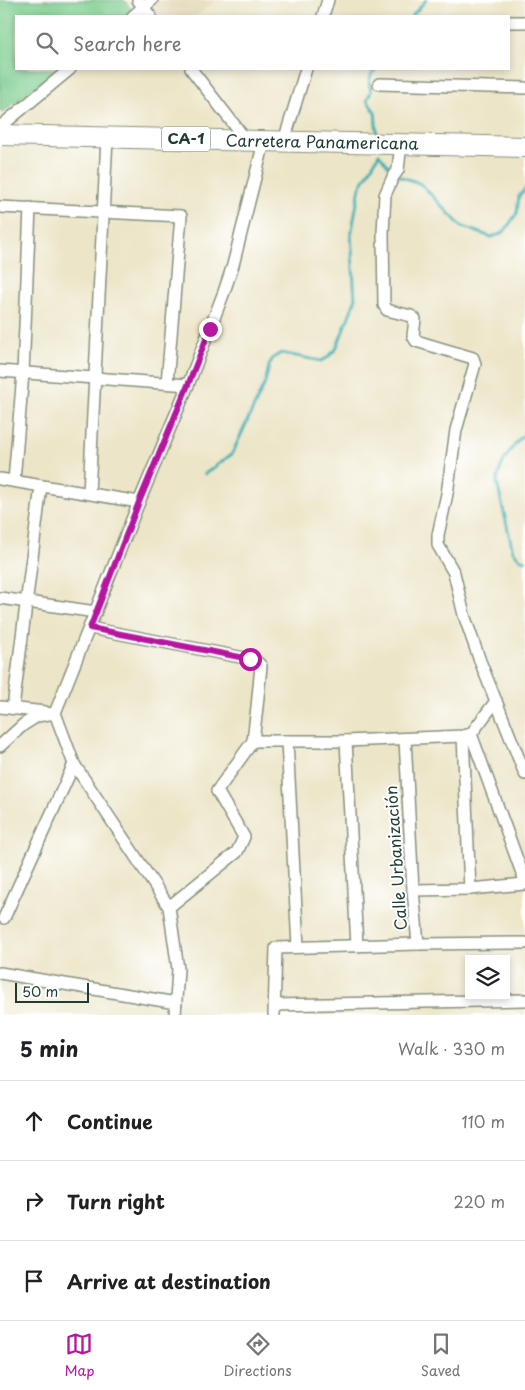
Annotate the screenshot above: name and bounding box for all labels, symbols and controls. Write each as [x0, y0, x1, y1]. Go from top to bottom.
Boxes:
search box [15, 15, 510, 70]
icon: search [33, 29, 61, 57]
text: Search here [73, 29, 182, 57]
road number: CA-1 [162, 126, 210, 152]
street label: Carretera Panamericana [225, 127, 419, 155]
route end [199, 318, 222, 341]
route start [239, 648, 262, 671]
street label: Calle Urbanización [378, 785, 412, 931]
map controls [465, 955, 510, 1000]
button: layers [465, 955, 510, 1000]
scale bar [15, 980, 89, 1003]
text: 50 m [22, 981, 58, 1002]
text: 5 min [20, 1032, 78, 1064]
text: Walk · 330 m [398, 1036, 505, 1060]
icon: ahead [20, 1107, 48, 1135]
text: Continue [67, 1107, 153, 1135]
text: 110 m [462, 1109, 505, 1133]
icon: right [20, 1187, 48, 1215]
text: Turn right [67, 1187, 165, 1215]
text: 220 m [454, 1189, 505, 1213]
icon: arrive [20, 1267, 48, 1295]
text: Arrive at destination [67, 1267, 271, 1295]
tab: Map [65, 1330, 94, 1381]
tab: Directions [224, 1330, 292, 1381]
tab: Saved [421, 1330, 460, 1381]

